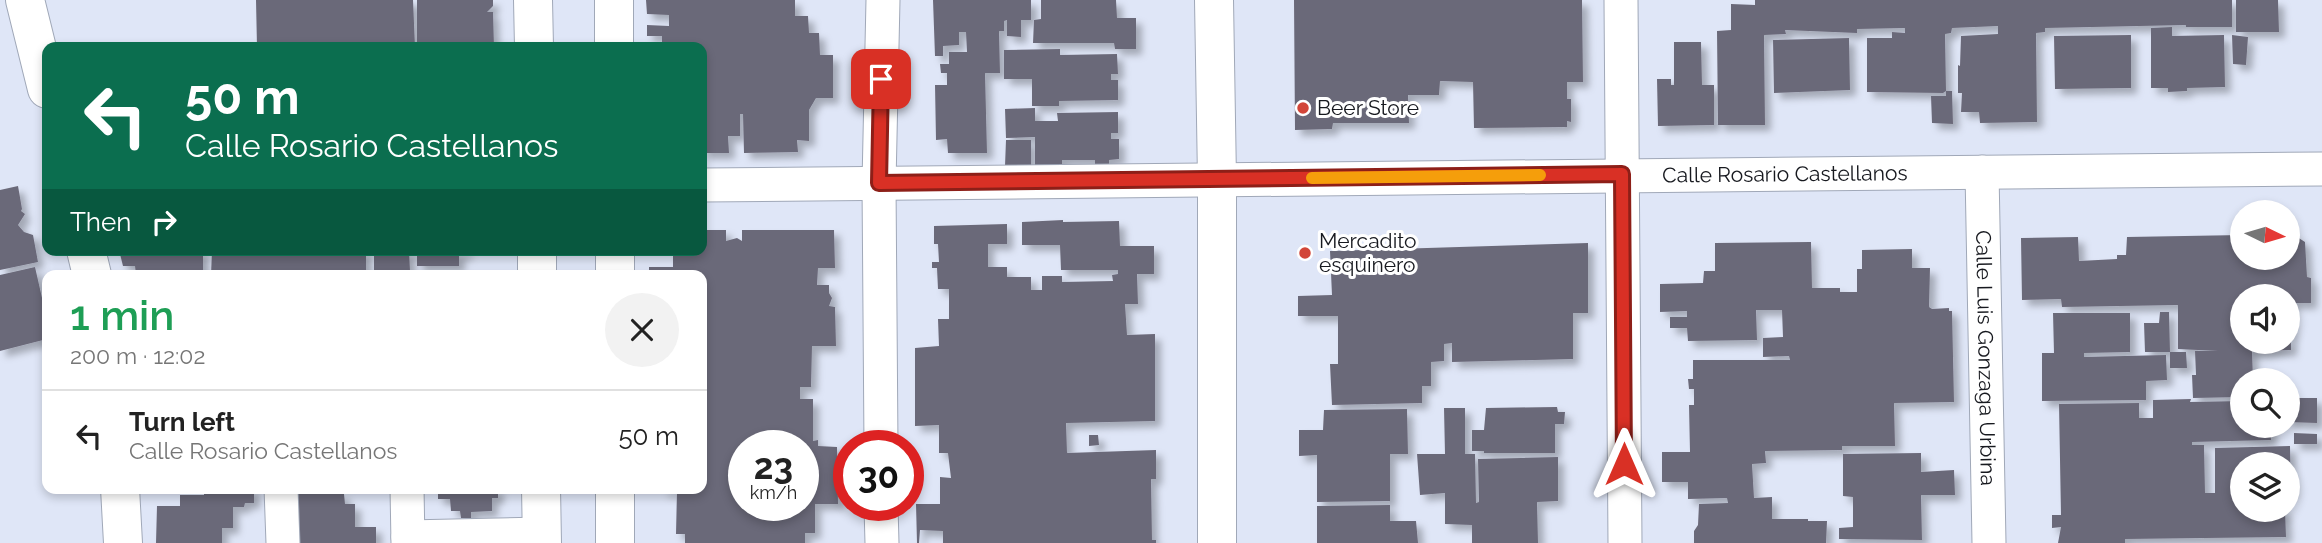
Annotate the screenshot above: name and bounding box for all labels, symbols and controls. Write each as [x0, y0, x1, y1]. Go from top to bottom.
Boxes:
pin [851, 49, 911, 109]
icon: arrive [862, 60, 900, 98]
text: 50 m [185, 68, 300, 125]
icon: left [70, 70, 161, 161]
place label: Beer Store [1317, 95, 1419, 120]
marker: Beer Store [1295, 100, 1311, 116]
text: Calle Rosario Castellanos [185, 127, 559, 164]
street label: Calle Rosario Castellanos [1662, 160, 1908, 188]
north arrow [2230, 200, 2300, 270]
map controls [2230, 200, 2300, 522]
icon: right [145, 203, 183, 241]
text: Then [70, 207, 131, 237]
place label: Mercadito esquinero [1319, 228, 1417, 277]
street label: Calle Luis Gonzaga Urbina [1971, 230, 2001, 486]
marker: Mercadito esquinero [1297, 245, 1313, 261]
button: sound [2230, 284, 2300, 354]
text: 1 min [70, 291, 174, 340]
button: close [605, 293, 679, 367]
text: 200 m · 12:02 [70, 342, 205, 369]
button: search [2230, 368, 2300, 438]
text: Turn left [129, 407, 235, 437]
icon: left [70, 417, 108, 455]
text: 50 m [618, 421, 679, 451]
position arrow [1587, 427, 1661, 501]
speed limit sign: 30 [833, 430, 924, 521]
text: Calle Rosario Castellanos [129, 437, 397, 464]
text: 23 [754, 446, 793, 487]
button: layers [2230, 452, 2300, 522]
text: km/h [750, 482, 797, 503]

